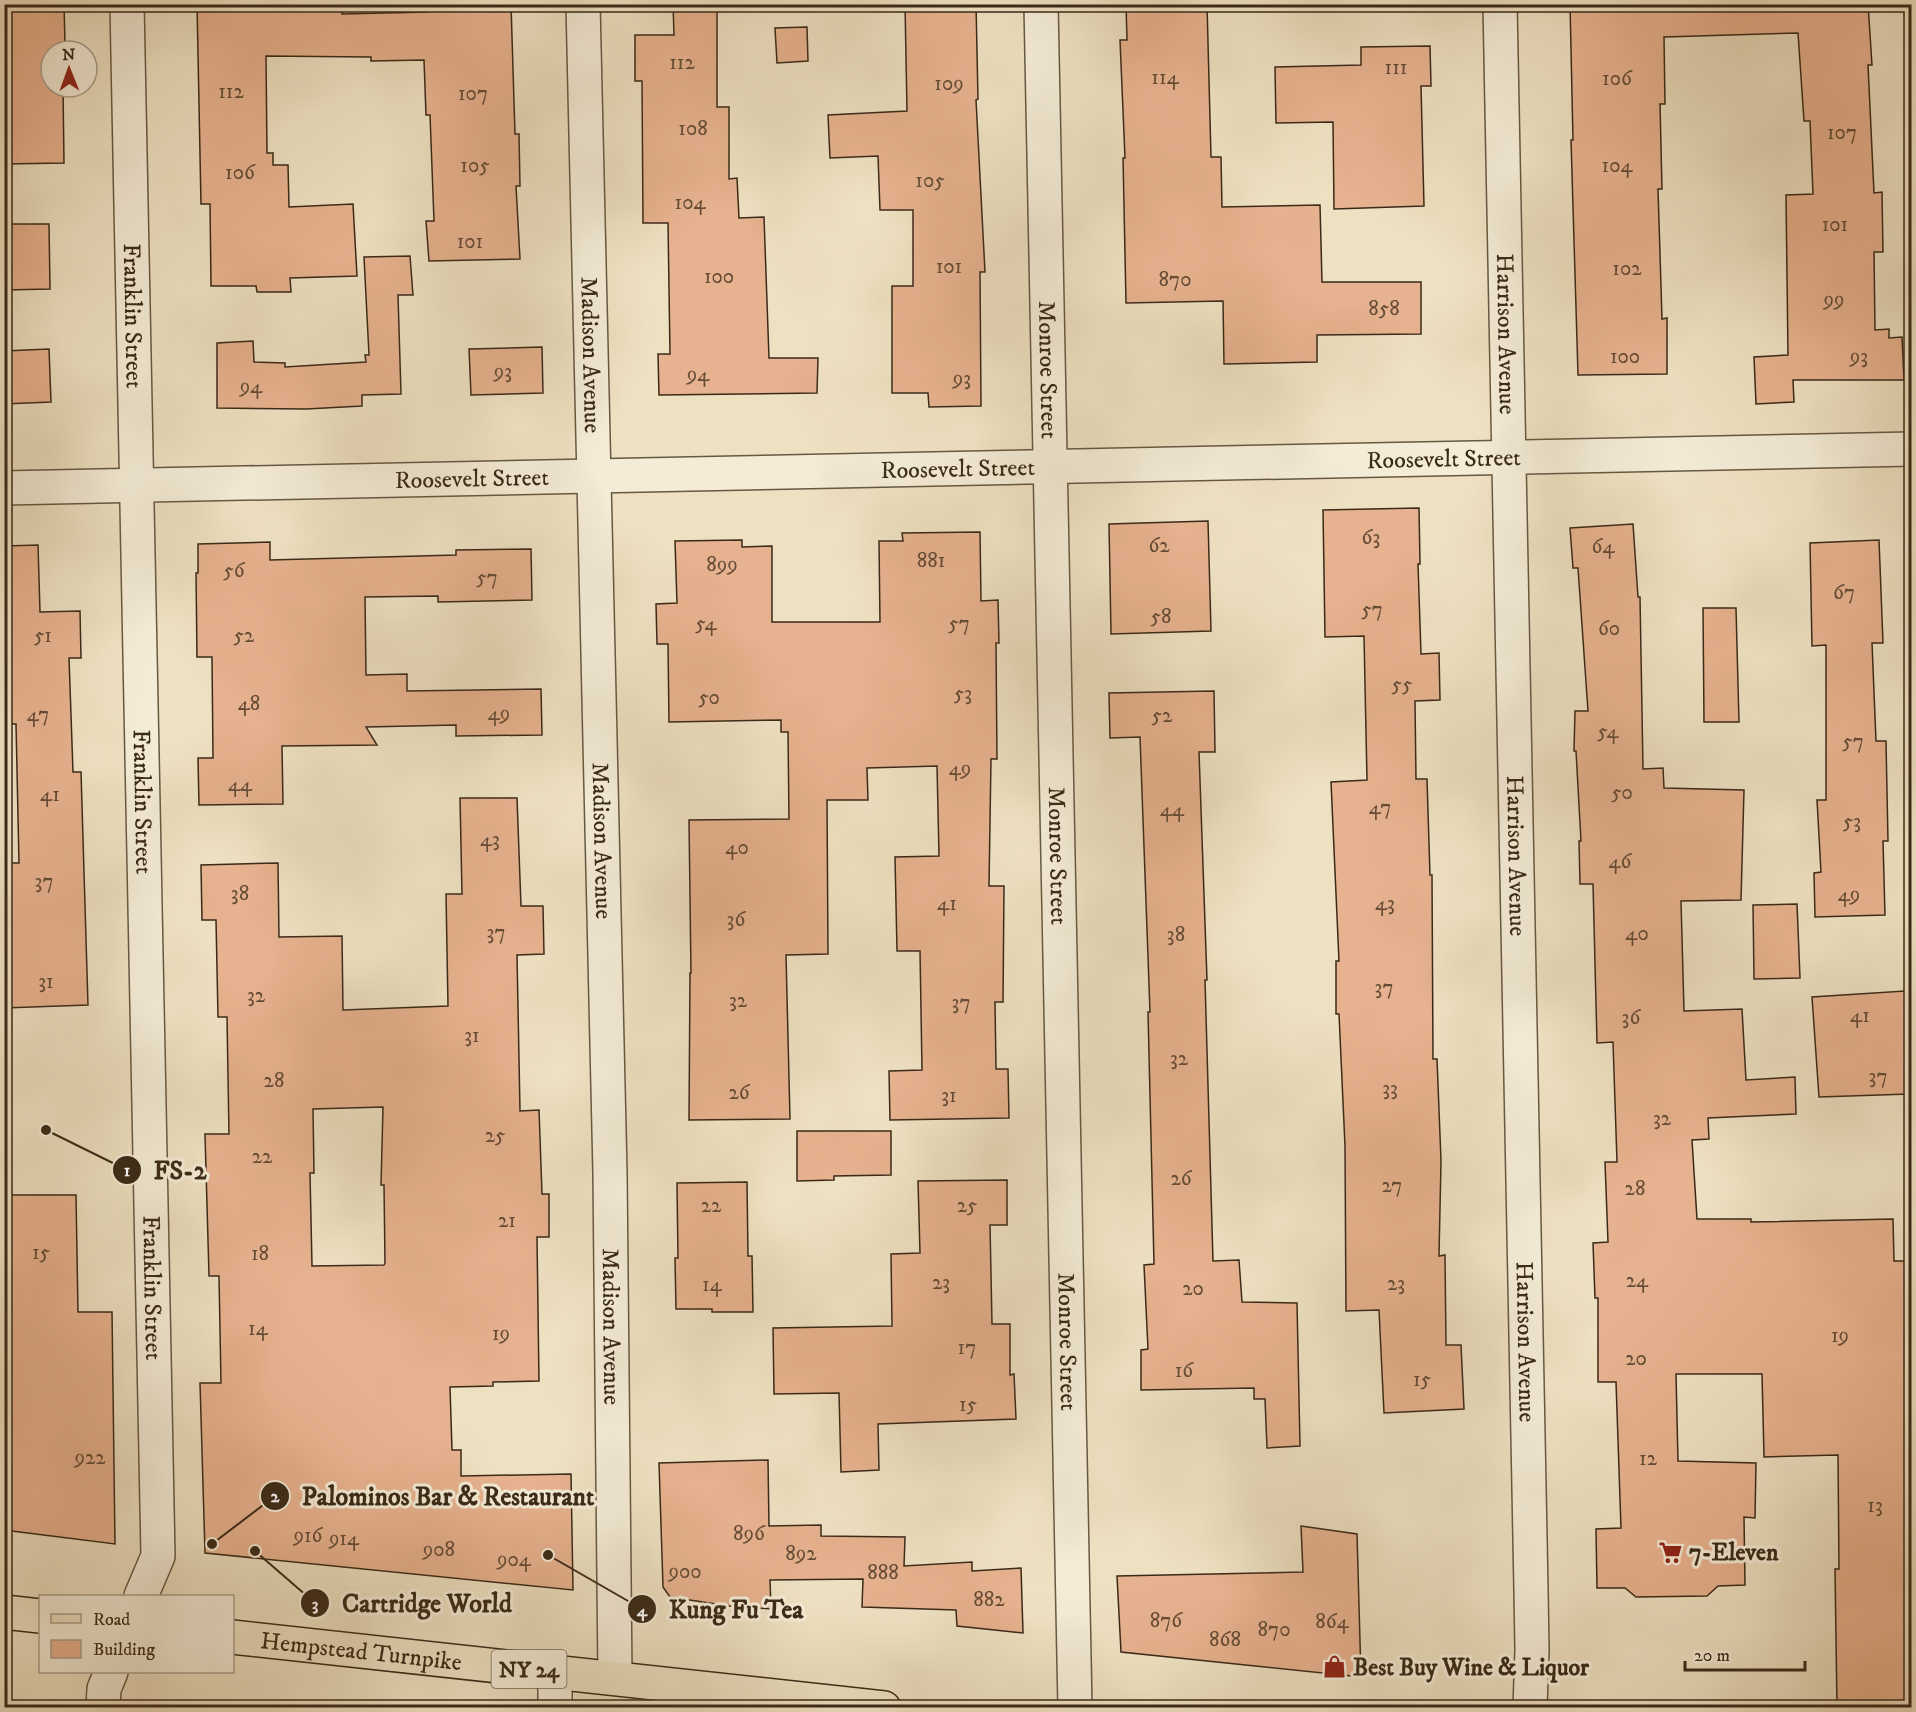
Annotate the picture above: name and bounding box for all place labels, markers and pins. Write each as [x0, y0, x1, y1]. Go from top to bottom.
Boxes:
callout: FS-2 [112, 1148, 218, 1192]
callout: Palominos Bar & Restaurant [260, 1474, 606, 1518]
place label: 7-Eleven [1689, 1538, 1779, 1568]
supermarket icon: 7-Eleven [1658, 1539, 1684, 1565]
callout: Cartridge World [300, 1581, 524, 1625]
callout: Kung Fu Tea [627, 1587, 815, 1631]
place label: Best Buy Wine & Liquor [1353, 1653, 1590, 1683]
shop icon: Best Buy Wine & Liquor [1322, 1654, 1348, 1680]

